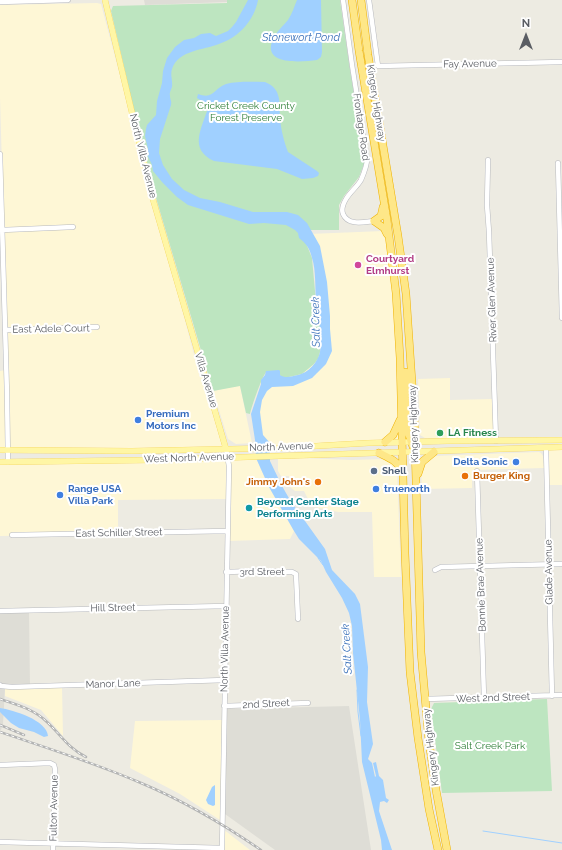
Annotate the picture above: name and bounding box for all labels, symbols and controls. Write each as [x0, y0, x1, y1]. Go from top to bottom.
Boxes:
north arrow [506, 16, 546, 56]
text: N [522, 17, 530, 30]
water label: Stonewort Pond [262, 31, 340, 45]
street label: Fay Avenue [443, 58, 497, 70]
street label: Kingery Highway [364, 63, 388, 143]
street label: Frontage Road [350, 93, 372, 161]
park label: Cricket Creek County Forest Preserve [197, 100, 295, 124]
street label: North Villa Avenue [127, 113, 159, 199]
place label: Courtyard Elmhurst [366, 253, 414, 276]
street label: River Glen Avenue [485, 257, 499, 343]
marker: Courtyard Elmhurst [353, 260, 363, 270]
water label: Salt Creek [309, 297, 323, 347]
street label: East Adele Court [12, 322, 90, 336]
street label: Villa Avenue [192, 351, 220, 409]
street label: Kingery Highway [407, 385, 421, 463]
place label: Premium Motors Inc [146, 408, 196, 432]
marker: Premium Motors Inc [133, 415, 143, 425]
place label: LA Fitness [448, 427, 497, 439]
marker: LA Fitness [435, 428, 445, 438]
street label: North Avenue [249, 440, 313, 454]
street label: West North Avenue [144, 450, 234, 466]
place label: Delta Sonic [453, 456, 508, 468]
marker: Delta Sonic [511, 457, 521, 467]
place label: Shell [382, 465, 406, 477]
marker: Shell [369, 466, 379, 476]
place label: Burger King [473, 470, 530, 482]
marker: Burger King [460, 471, 470, 481]
place label: Jimmy John's [246, 476, 310, 488]
marker: Jimmy John's [313, 477, 323, 487]
place label: Range USA Villa Park [68, 483, 121, 506]
place label: truenorth [384, 483, 430, 495]
marker: truenorth [371, 484, 381, 494]
marker: Range USA Villa Park [55, 490, 65, 500]
place label: Beyond Center Stage Performing Arts [257, 496, 359, 520]
marker: Beyond Center Stage Performing Arts [244, 503, 254, 513]
street label: East Schiller Street [75, 526, 163, 540]
street label: Bonnie Brae Avenue [473, 538, 489, 632]
street label: Glade Avenue [542, 539, 556, 605]
street label: 3rd Street [239, 566, 285, 578]
street label: Hill Street [90, 602, 136, 614]
street label: North Villa Avenue [218, 606, 232, 692]
water label: Salt Creek [339, 623, 355, 675]
street label: Manor Lane [85, 677, 141, 691]
street label: West 2nd Street [456, 691, 530, 705]
street label: 2nd Street [242, 697, 290, 711]
street label: Kingery Highway [420, 707, 442, 787]
park label: Salt Creek Park [455, 740, 525, 752]
street label: Fulton Avenue [47, 774, 61, 842]

